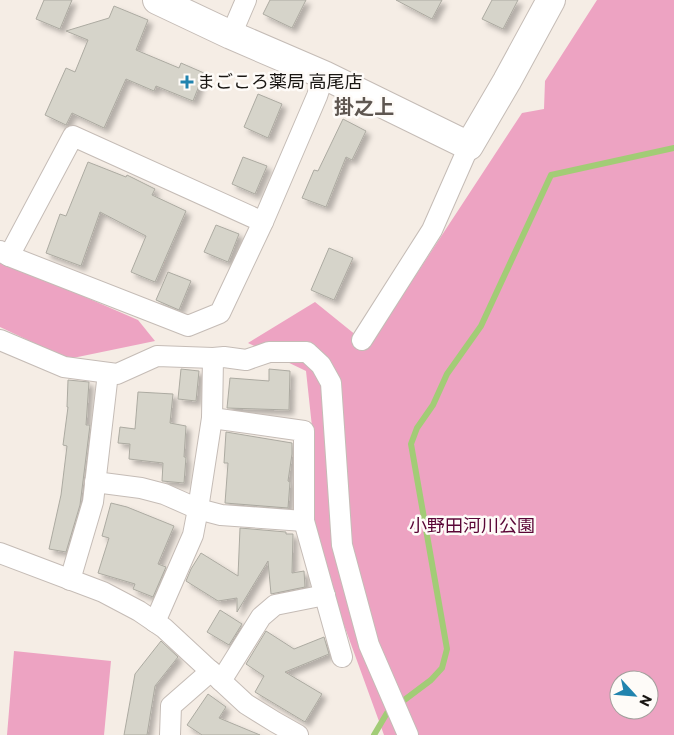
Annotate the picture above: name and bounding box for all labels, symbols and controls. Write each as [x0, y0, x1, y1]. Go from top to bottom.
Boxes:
place label: まごころ薬局 高尾店 [197, 70, 362, 92]
marker: まごころ薬局 高尾店 [181, 76, 193, 88]
district label: 掛之上 [334, 94, 394, 118]
park label: 小野田河川公園 [409, 514, 535, 536]
north arrow [609, 670, 659, 720]
text: N [636, 692, 656, 709]

